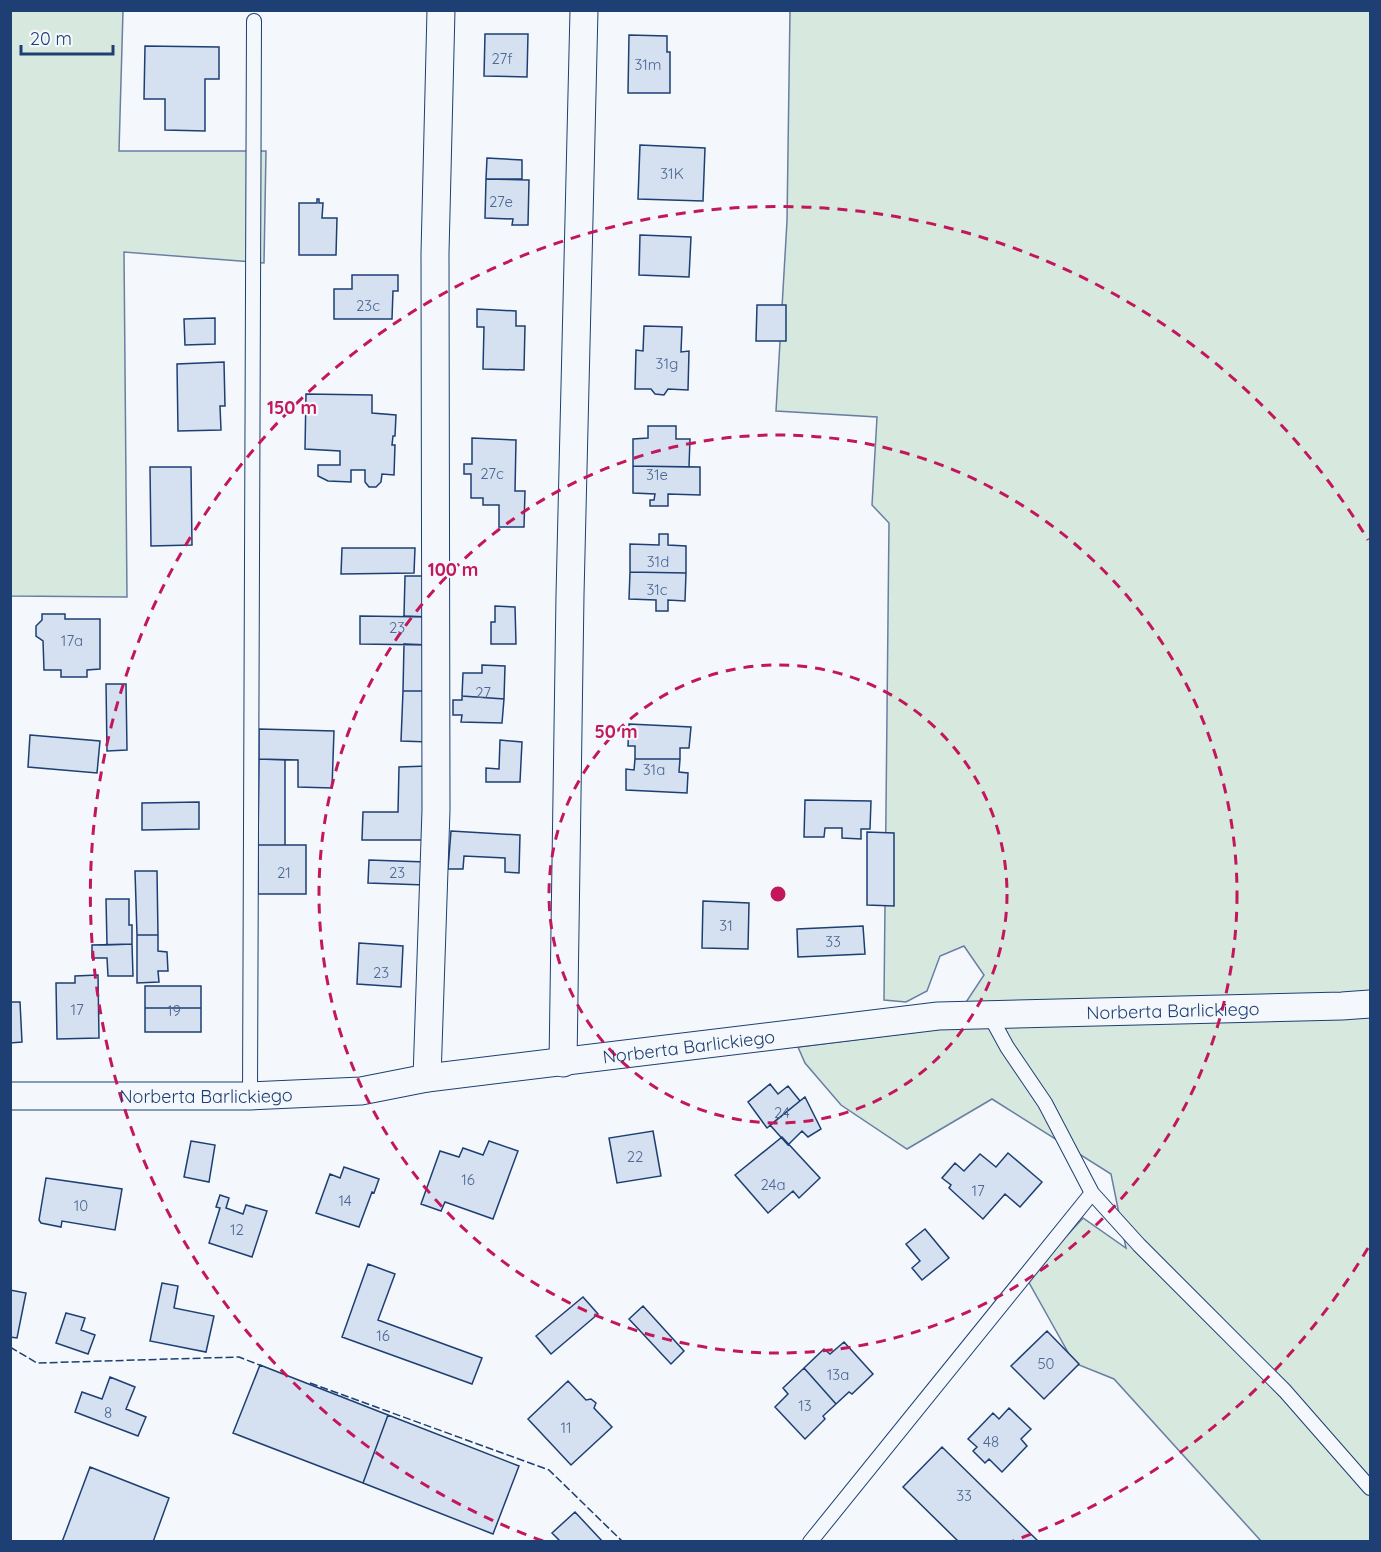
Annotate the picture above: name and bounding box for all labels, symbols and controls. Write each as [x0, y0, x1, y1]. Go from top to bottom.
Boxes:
scale bar [21, 18, 112, 56]
text: 20 m [30, 27, 72, 50]
house number: 27f [491, 49, 513, 68]
house number: 31m [634, 55, 662, 74]
house number: 31K [660, 164, 684, 183]
house number: 27e [489, 192, 513, 211]
house number: 23c [356, 296, 380, 315]
house number: 31g [656, 354, 678, 373]
text: 150 m [267, 396, 317, 419]
house number: 27c [480, 464, 504, 483]
house number: 31e [646, 465, 668, 484]
house number: 31d [647, 552, 669, 571]
text: 100 m [428, 558, 478, 581]
house number: 31c [646, 580, 668, 599]
house number: 23 [389, 618, 405, 637]
house number: 17a [61, 631, 83, 650]
house number: 27 [475, 683, 491, 702]
text: 50 m [594, 720, 638, 743]
house number: 31a [643, 760, 665, 779]
house number: 21 [277, 863, 291, 882]
house number: 23 [389, 863, 405, 882]
centre of rings [768, 884, 788, 904]
house number: 31 [719, 916, 733, 935]
house number: 33 [825, 932, 841, 951]
house number: 23 [373, 963, 389, 982]
street label: Norberta Barlickiego [1086, 997, 1260, 1024]
house number: 17 [70, 1000, 84, 1019]
house number: 19 [167, 1001, 181, 1020]
street label: Norberta Barlickiego [601, 1024, 776, 1068]
street label: Norberta Barlickiego [119, 1083, 293, 1108]
house number: 24 [774, 1103, 790, 1122]
house number: 22 [627, 1147, 643, 1166]
house number: 16 [461, 1170, 475, 1189]
house number: 24a [760, 1175, 786, 1194]
house number: 17 [971, 1181, 985, 1200]
house number: 14 [338, 1191, 352, 1210]
house number: 10 [74, 1196, 88, 1215]
house number: 12 [230, 1220, 244, 1239]
house number: 16 [376, 1326, 390, 1345]
house number: 50 [1037, 1354, 1055, 1373]
house number: 13a [827, 1365, 849, 1384]
house number: 13 [798, 1396, 812, 1415]
house number: 8 [104, 1403, 112, 1422]
house number: 11 [560, 1418, 572, 1437]
house number: 48 [983, 1432, 999, 1451]
house number: 33 [956, 1486, 972, 1505]

